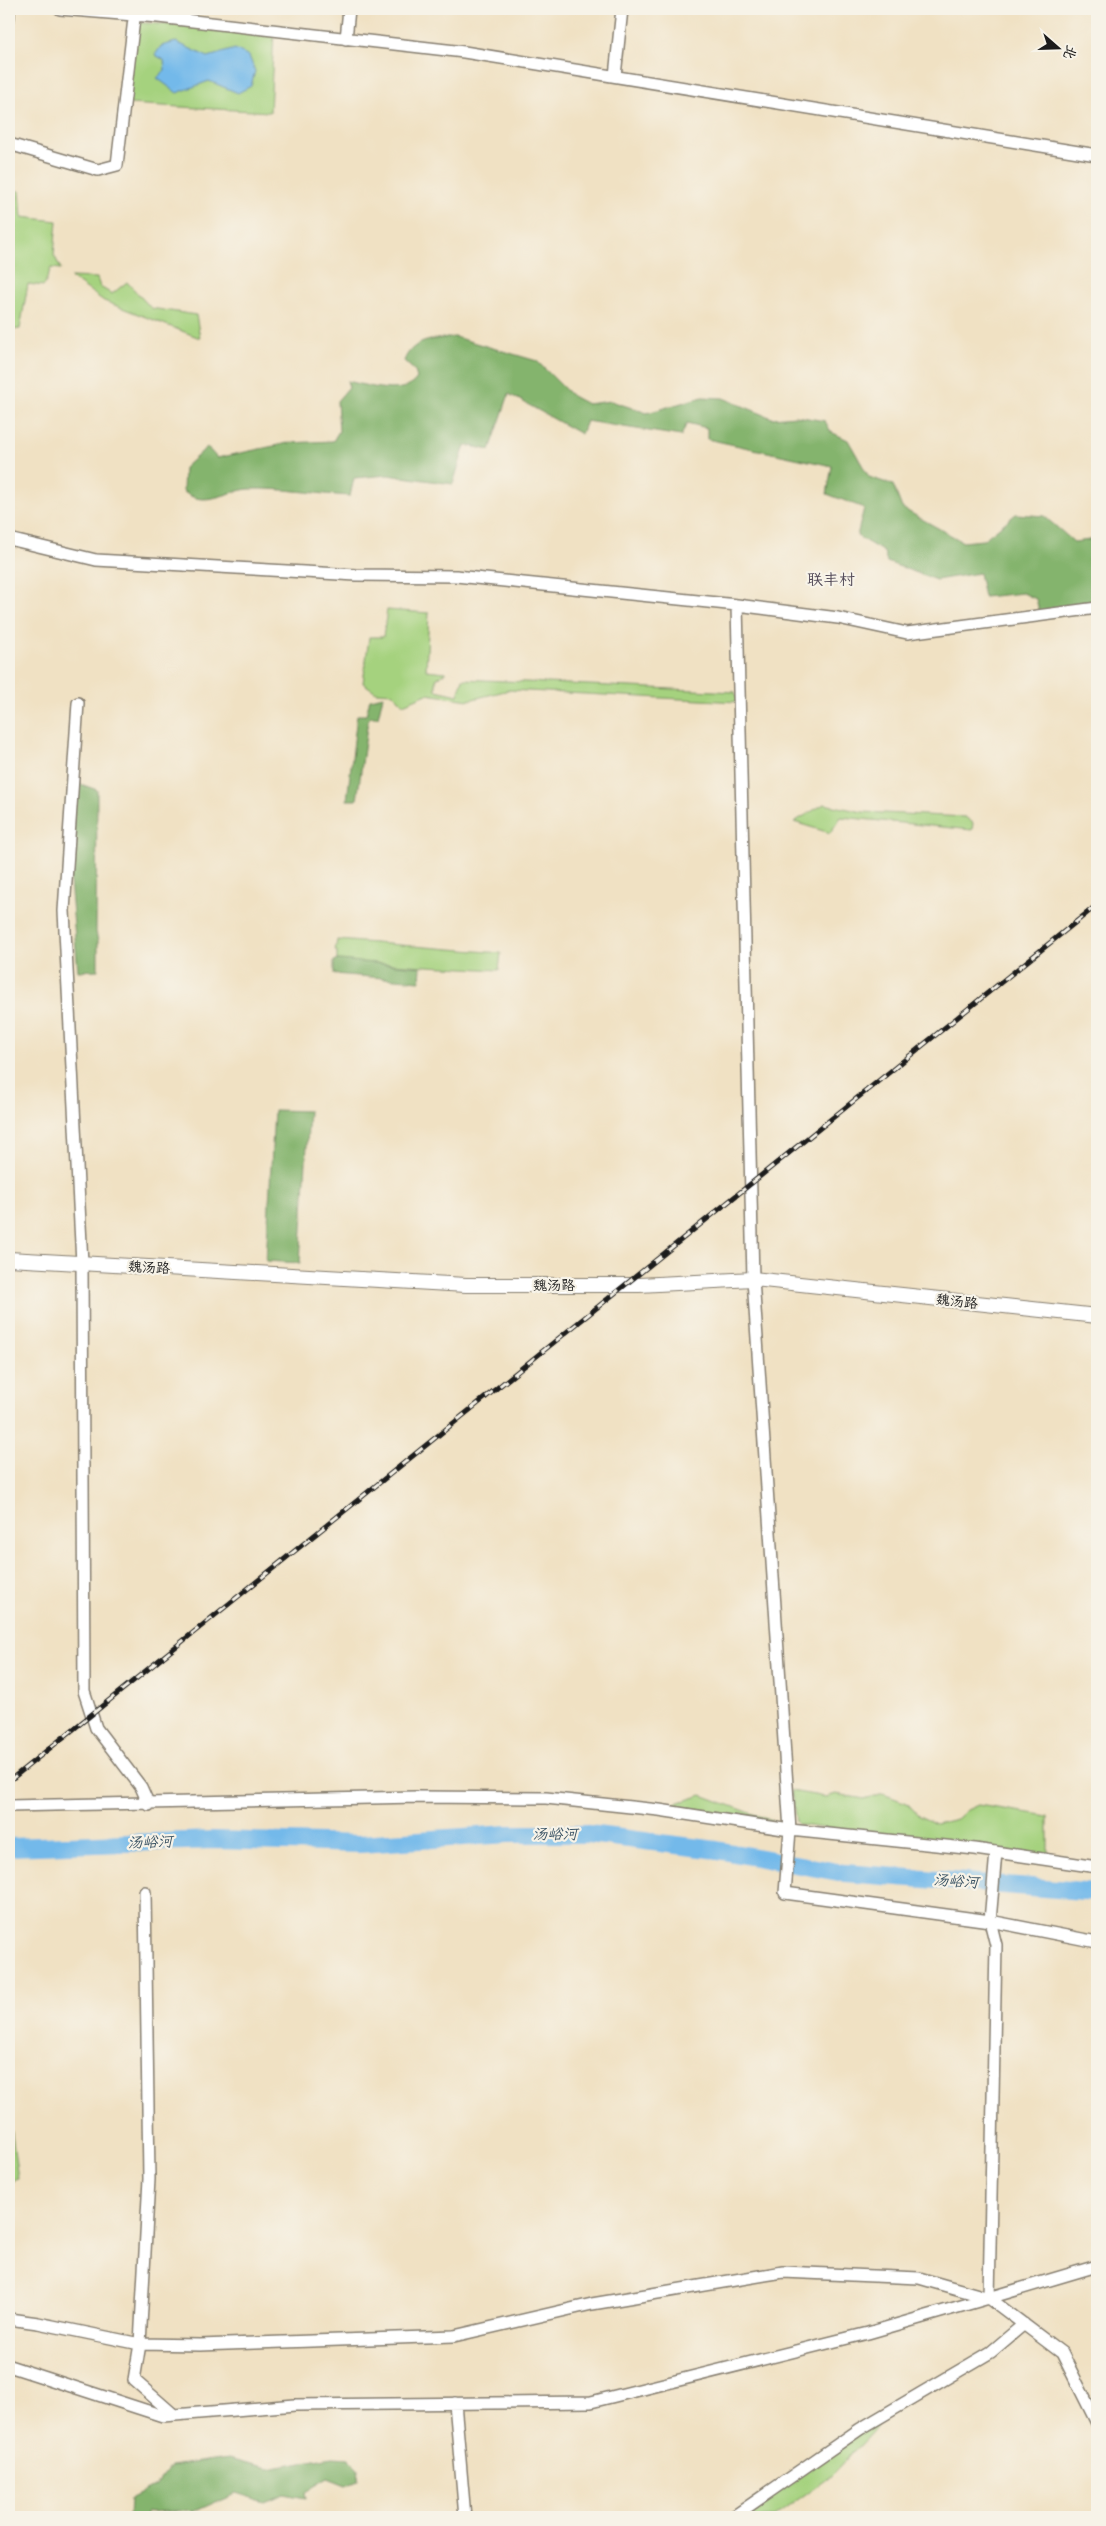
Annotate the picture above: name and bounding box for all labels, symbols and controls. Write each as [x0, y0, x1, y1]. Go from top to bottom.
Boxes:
north arrow [1034, 22, 1084, 72]
text: 北 [1059, 43, 1082, 62]
district label: 联丰村 [807, 568, 855, 589]
street label: 魏汤路 [128, 1256, 170, 1277]
street label: 魏汤路 [533, 1275, 575, 1294]
street label: 魏汤路 [935, 1289, 979, 1312]
water label: 汤峪河 [532, 1823, 580, 1843]
water label: 汤峪河 [127, 1830, 176, 1852]
water label: 汤峪河 [933, 1868, 982, 1892]

